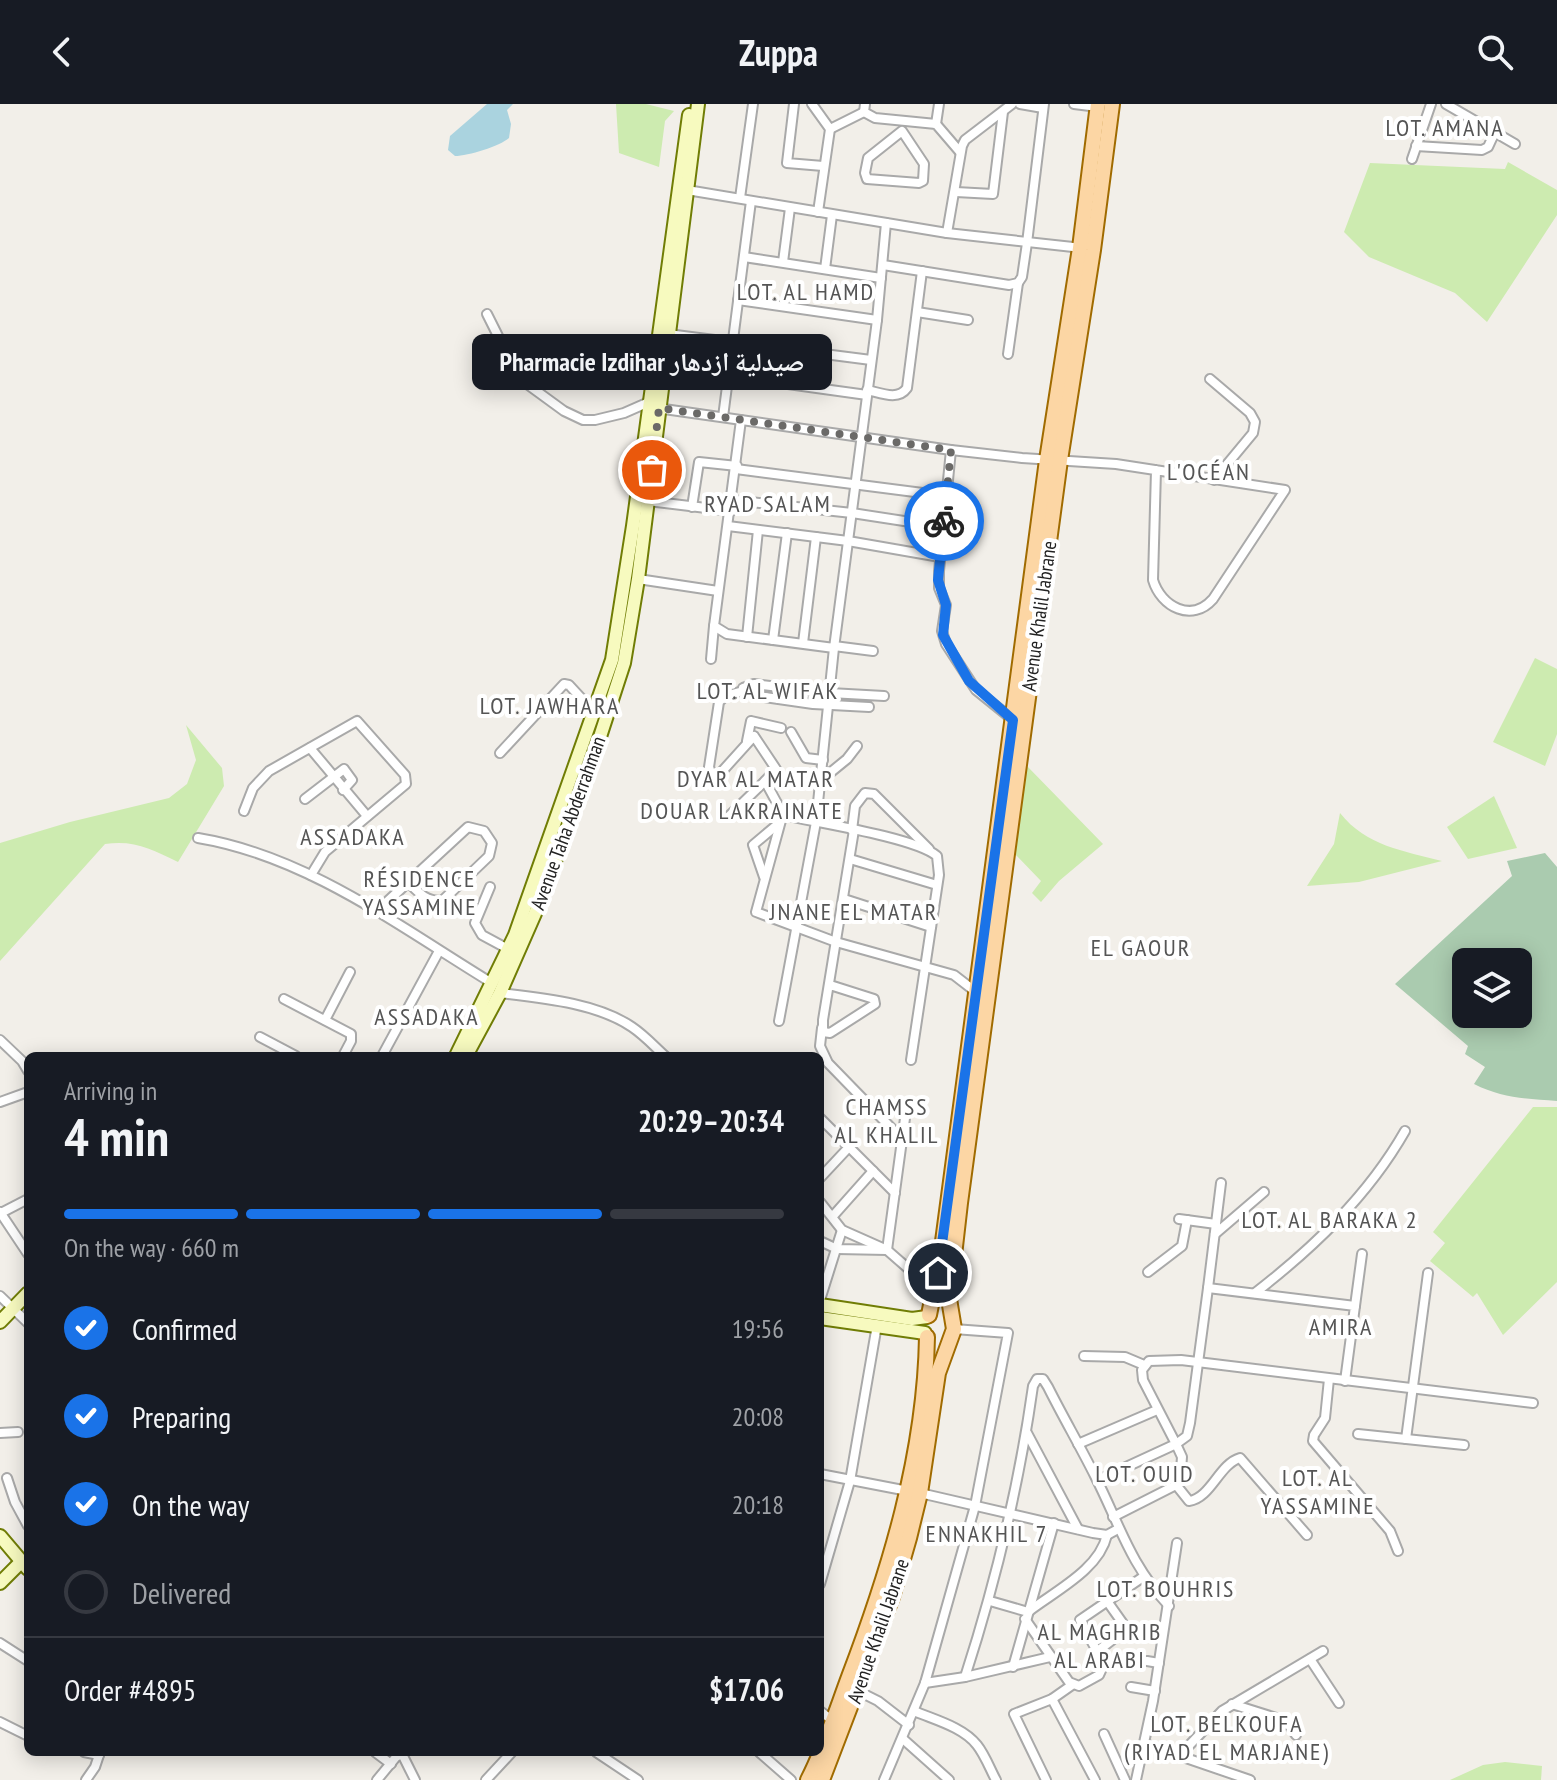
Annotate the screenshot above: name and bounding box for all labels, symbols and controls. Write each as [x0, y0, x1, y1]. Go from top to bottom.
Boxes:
text: Zuppa [739, 29, 818, 76]
icon: back [40, 30, 84, 74]
icon: search [1473, 30, 1517, 74]
district label: LOT. AMANA [1386, 112, 1505, 143]
district label: LOT. AL HAMD [737, 276, 875, 307]
callout: Pharmacie Izdihar صيدلية ازدهار [472, 334, 832, 390]
text: Pharmacie Izdihar صيدلية ازدهار [500, 345, 805, 378]
pin [618, 436, 686, 504]
icon: bag [630, 448, 674, 492]
district label: L'OCÉAN [1167, 456, 1251, 487]
courier [904, 481, 984, 561]
district label: RYAD SALAM [704, 488, 832, 519]
icon: bike [922, 499, 966, 543]
street label: Avenue Khalil Jabrane [1016, 539, 1062, 693]
district label: LOT. AL WIFAK [697, 675, 839, 706]
district label: LOT. JAWHARA [480, 690, 620, 721]
street label: Avenue Taha Abderrahman [525, 733, 611, 913]
district label: DYAR AL MATAR [677, 763, 835, 794]
district label: DOUAR LAKRAINATE [640, 795, 844, 826]
district label: ASSADAKA [300, 821, 406, 852]
district label: RÉSIDENCE YASSAMINE [363, 863, 477, 922]
district label: JNANE EL MATAR [769, 896, 938, 927]
district label: EL GAOUR [1091, 932, 1191, 963]
map controls [1452, 948, 1532, 1028]
button: layers [1452, 948, 1532, 1028]
district label: ASSADAKA [374, 1001, 480, 1032]
text: Arriving in [64, 1074, 157, 1107]
district label: CHAMSS AL KHALIL [834, 1091, 940, 1150]
text: 20:29–20:34 [638, 1101, 784, 1140]
text: 4 min [64, 1103, 169, 1170]
district label: LOT. AL BARAKA 2 [1242, 1204, 1418, 1235]
text: On the way · 660 m [64, 1231, 239, 1264]
pin [904, 1239, 972, 1307]
icon: home [916, 1251, 960, 1295]
icon: check [64, 1306, 108, 1350]
text: Confirmed [132, 1309, 237, 1348]
district label: AMIRA [1309, 1311, 1373, 1342]
text: 19:56 [732, 1312, 784, 1345]
icon: check [64, 1394, 108, 1438]
text: Preparing [132, 1397, 231, 1436]
text: 20:08 [732, 1400, 784, 1433]
district label: LOT. OUID [1095, 1458, 1195, 1489]
district label: LOT. AL YASSAMINE [1261, 1462, 1375, 1521]
icon: check [64, 1482, 108, 1526]
text: On the way [132, 1485, 249, 1524]
text: 20:18 [732, 1488, 784, 1521]
district label: ENNAKHIL 7 [926, 1518, 1048, 1549]
street label: Avenue Khalil Jabrane [841, 1555, 915, 1707]
text: Delivered [132, 1573, 231, 1612]
district label: LOT. BOUHRIS [1097, 1573, 1235, 1604]
district label: AL MAGHRIB AL ARABI [1038, 1616, 1162, 1675]
text: Order #4895 [64, 1670, 196, 1709]
text: $17.06 [709, 1670, 784, 1709]
district label: LOT. BELKOUFA (RIYAD EL MARJANE) [1124, 1708, 1330, 1767]

